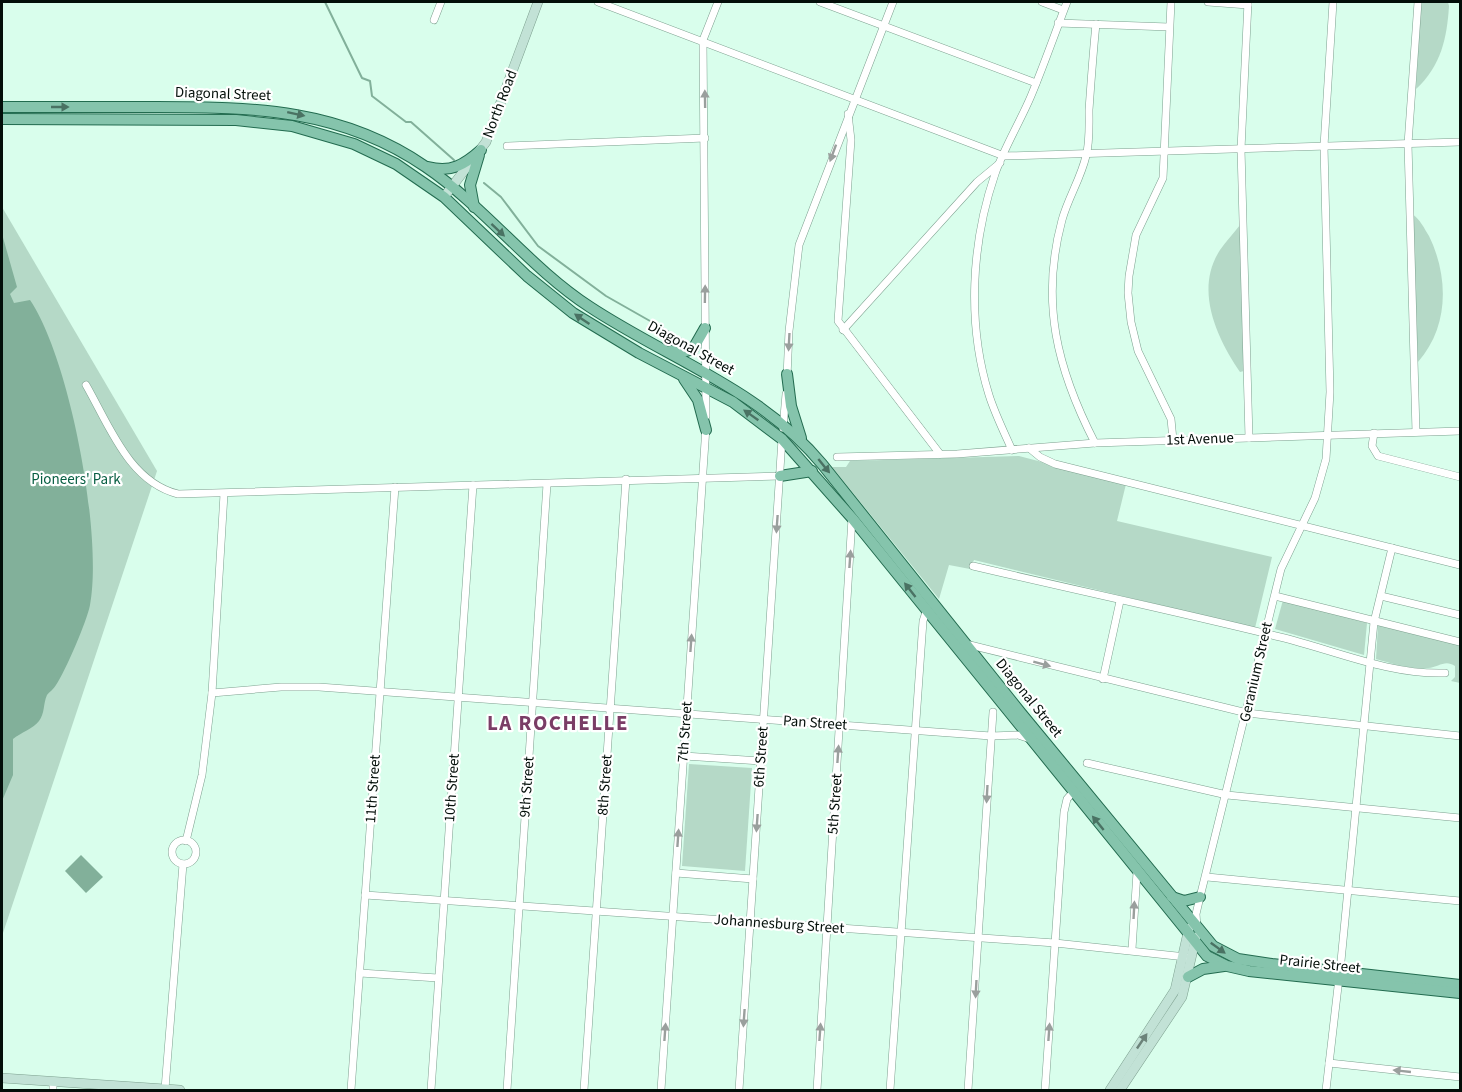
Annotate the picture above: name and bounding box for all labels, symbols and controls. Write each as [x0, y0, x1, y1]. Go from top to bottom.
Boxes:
street label: North Road [477, 67, 523, 141]
street label: Diagonal Street [175, 82, 271, 106]
one-way arrow [700, 89, 709, 108]
one-way arrow [50, 102, 69, 112]
one-way arrow [287, 110, 306, 119]
one-way arrow [828, 144, 838, 162]
one-way arrow [491, 223, 506, 237]
one-way arrow [700, 284, 710, 303]
one-way arrow [574, 314, 590, 325]
street label: Diagonal Street [644, 316, 738, 380]
one-way arrow [784, 332, 793, 351]
one-way arrow [744, 409, 760, 421]
street label: 1st Avenue [1166, 427, 1234, 451]
one-way arrow [817, 458, 830, 474]
park label: Pioneers' Park [31, 469, 121, 490]
one-way arrow [772, 515, 782, 534]
one-way arrow [845, 550, 855, 569]
one-way arrow [903, 582, 916, 598]
street label: Geranium Street [1234, 620, 1278, 724]
one-way arrow [687, 634, 696, 653]
street label: Diagonal Street [991, 654, 1067, 742]
one-way arrow [1033, 659, 1052, 669]
street label: 7th Street [672, 701, 698, 763]
district label: LA ROCHELLE [487, 708, 629, 738]
street label: Pan Street [782, 710, 848, 736]
street label: 6th Street [748, 726, 774, 788]
one-way arrow [833, 744, 842, 763]
street label: 10th Street [439, 753, 465, 823]
street label: 11th Street [360, 754, 386, 824]
street label: 8th Street [592, 754, 618, 816]
street label: 9th Street [514, 756, 540, 818]
street label: 5th Street [822, 773, 848, 835]
one-way arrow [983, 785, 992, 804]
one-way arrow [752, 814, 761, 833]
one-way arrow [1093, 816, 1105, 831]
one-way arrow [673, 828, 683, 847]
one-way arrow [1130, 901, 1139, 920]
street label: Johannesburg Street [713, 909, 845, 939]
one-way arrow [1209, 942, 1225, 954]
street label: Prairie Street [1278, 949, 1362, 979]
one-way arrow [971, 979, 981, 998]
one-way arrow [739, 1008, 748, 1027]
one-way arrow [660, 1023, 669, 1042]
one-way arrow [816, 1023, 825, 1042]
one-way arrow [1044, 1023, 1053, 1042]
one-way arrow [1136, 1034, 1148, 1050]
one-way arrow [1393, 1066, 1412, 1076]

